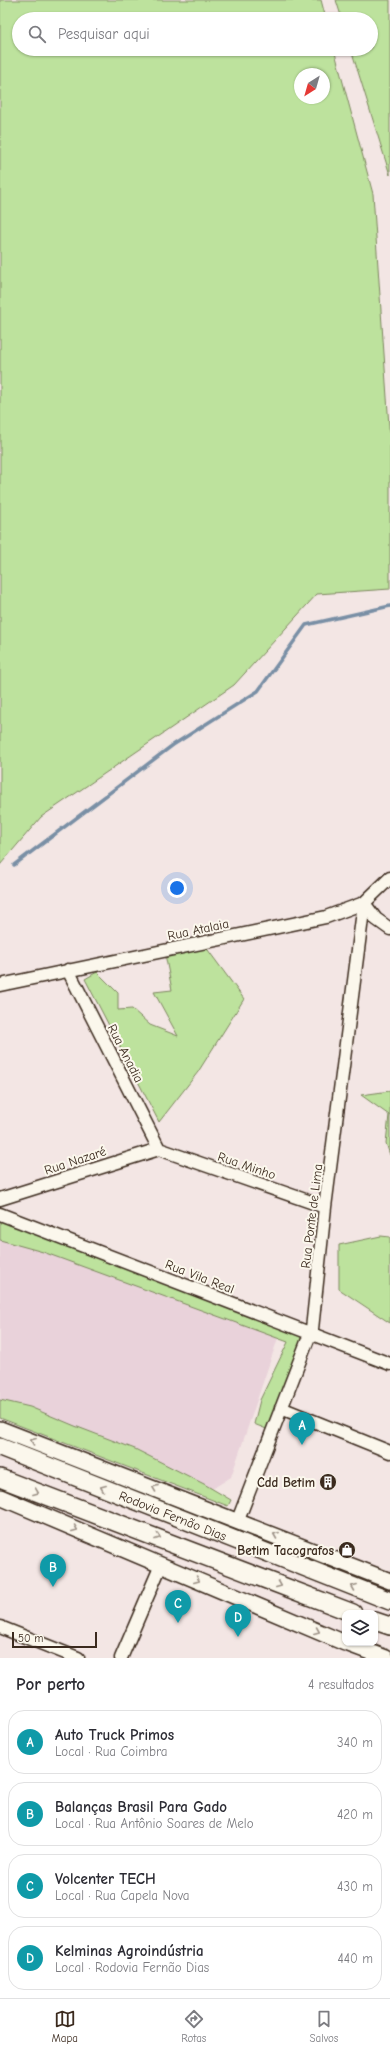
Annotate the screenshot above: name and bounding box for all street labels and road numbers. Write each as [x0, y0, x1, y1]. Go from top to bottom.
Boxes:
street label: Rua Atalaia [166, 916, 230, 943]
street label: Rua Anadia [104, 1022, 147, 1085]
street label: Rua Nazaré [42, 1143, 108, 1178]
street label: Rua Minho [216, 1149, 278, 1182]
street label: Rua Ponte de Lima [298, 1163, 325, 1269]
street label: Rua Vila Real [163, 1256, 237, 1297]
street label: Rodovia Fernão Dias [117, 1488, 229, 1544]

